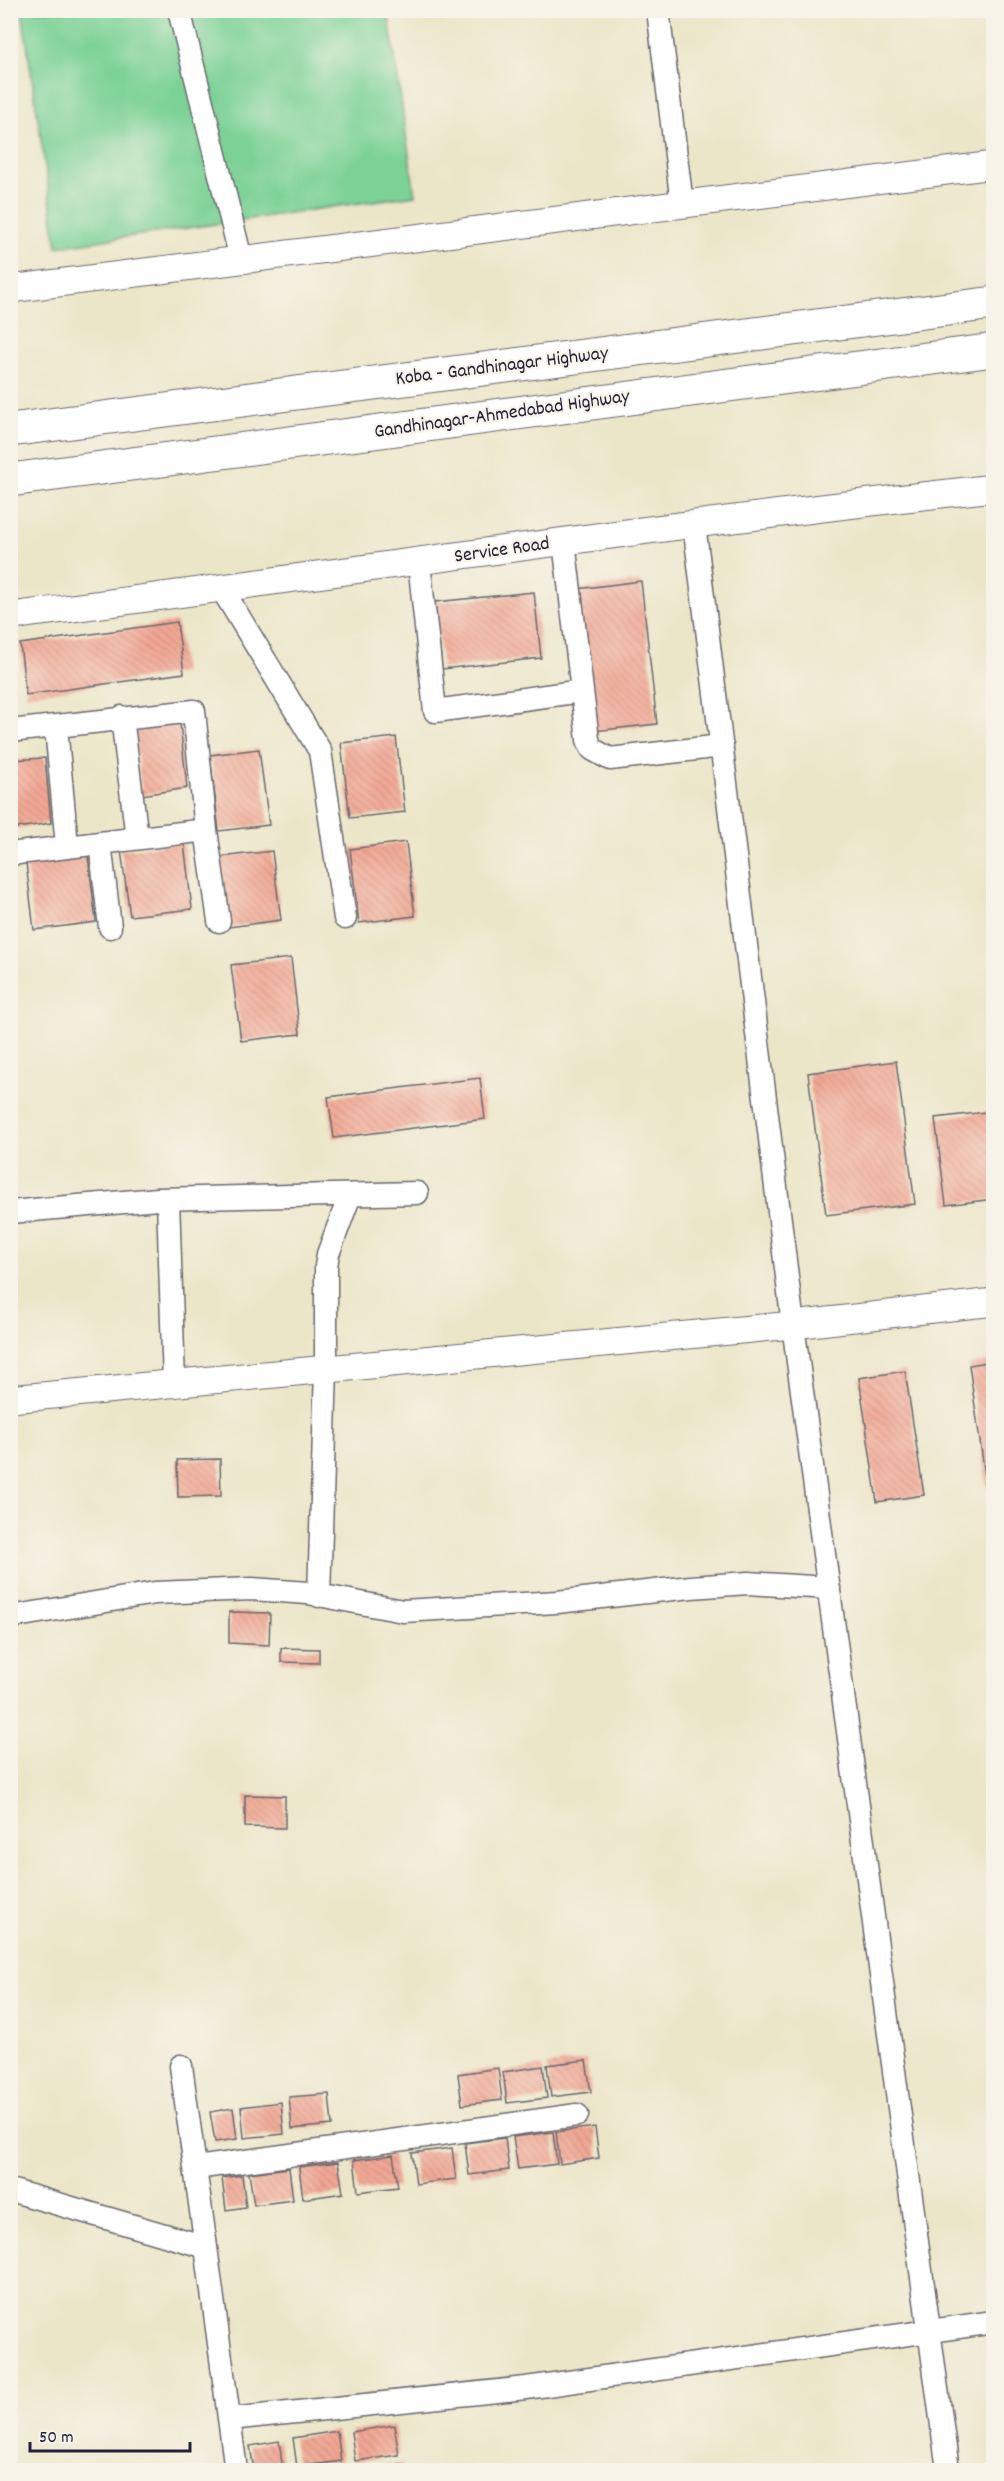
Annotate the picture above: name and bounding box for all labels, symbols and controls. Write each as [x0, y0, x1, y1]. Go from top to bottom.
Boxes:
street label: Koba - Gandhinagar Highway [394, 340, 611, 394]
street label: Gandhinagar-Ahmedabad Highway [373, 383, 632, 447]
street label: Service Road [453, 530, 551, 572]
scale bar [30, 2415, 190, 2453]
text: 50 m [39, 2426, 74, 2451]

